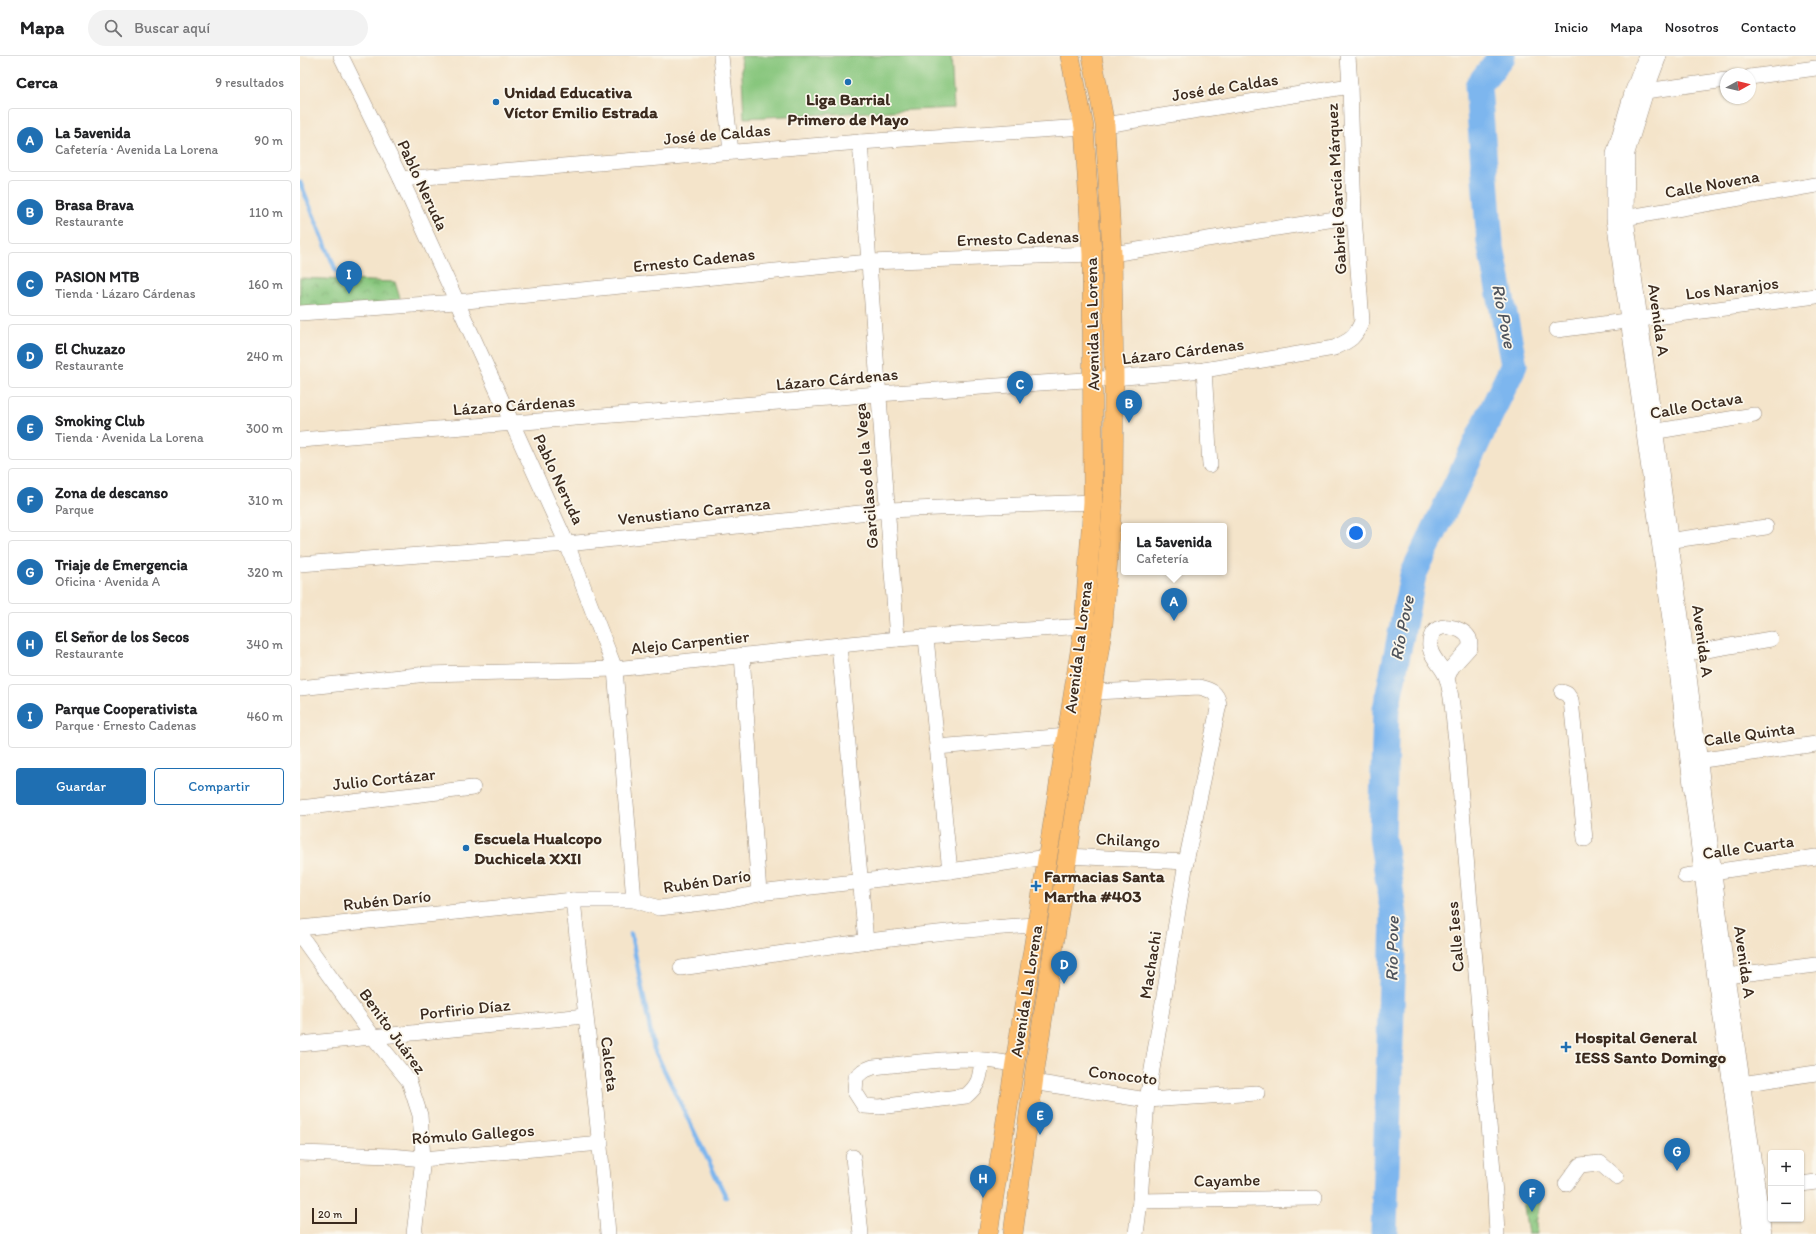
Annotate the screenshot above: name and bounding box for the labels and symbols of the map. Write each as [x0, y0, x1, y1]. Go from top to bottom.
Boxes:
north arrow [1720, 68, 1756, 104]
street label: José de Caldas [1170, 69, 1280, 105]
marker: Liga Barrial Primero de Mayo [843, 77, 853, 87]
place label: Unidad Educativa Víctor Emilio Estrada [504, 82, 658, 122]
place label: Liga Barrial Primero de Mayo [787, 89, 909, 130]
marker: Unidad Educativa Víctor Emilio Estrada [491, 97, 501, 107]
street label: Gabriel García Márquez [1322, 103, 1350, 275]
street label: José de Caldas [663, 119, 771, 149]
street label: Pablo Neruda [393, 136, 453, 234]
street label: Calle Novena [1663, 166, 1761, 202]
street label: Ernesto Cadenas [957, 226, 1079, 250]
street label: Ernesto Cadenas [632, 244, 756, 276]
street label: Avenida La Lorena [1081, 257, 1103, 391]
pin: I [336, 261, 362, 294]
street label: Los Naranjos [1684, 272, 1780, 304]
water label: Río Pove [1487, 282, 1521, 351]
street label: Avenida A [1644, 283, 1674, 358]
street label: Lázaro Cárdenas [1121, 334, 1245, 368]
street label: Lázaro Cárdenas [775, 364, 899, 394]
pin: C [1007, 371, 1033, 404]
street label: Calle Octava [1648, 387, 1744, 423]
pin: B [1116, 390, 1142, 423]
street label: Lázaro Cárdenas [452, 391, 576, 419]
street label: Garcilaso de la Vega [850, 402, 882, 550]
street label: Pablo Neruda [529, 430, 589, 528]
street label: Venustiano Carranza [617, 493, 771, 529]
your location [1346, 523, 1366, 543]
street label: Avenida La Lorena [1060, 579, 1096, 714]
pin: A [1161, 588, 1187, 621]
water label: Río Pove [1385, 593, 1419, 662]
street label: Avenida A [1688, 604, 1718, 679]
street label: Alejo Carpentier [630, 626, 750, 658]
street label: Calle Quinta [1702, 718, 1796, 750]
street label: Julio Cortázar [332, 764, 437, 794]
place label: Escuela Hualcopo Duchicela XXII [474, 828, 602, 868]
street label: Chilango [1095, 828, 1161, 852]
street label: Calle Cuarta [1701, 831, 1795, 863]
marker: Escuela Hualcopo Duchicela XXII [461, 843, 471, 853]
street label: Rubén Darío [662, 865, 752, 897]
place label: Farmacias Santa Martha #403 [1044, 866, 1165, 906]
marker: Farmacias Santa Martha #403 [1031, 881, 1041, 891]
street label: Rubén Darío [342, 885, 432, 915]
street label: Calle Iess [1442, 901, 1468, 973]
water label: Río Pove [1380, 915, 1404, 982]
street label: Avenida La Lorena [1006, 923, 1046, 1058]
street label: Avenida A [1730, 925, 1760, 1000]
street label: Machachi [1135, 930, 1165, 1000]
pin: D [1051, 951, 1077, 984]
street label: Benito Juárez [355, 984, 431, 1078]
street label: Porfirio Díaz [419, 994, 511, 1024]
place label: Hospital General IESS Santo Domingo [1575, 1027, 1726, 1068]
street label: Calceta [597, 1035, 623, 1093]
marker: Hospital General IESS Santo Domingo [1560, 1041, 1572, 1053]
street label: Conocoto [1087, 1061, 1159, 1089]
pin: E [1027, 1102, 1053, 1135]
street label: Rómulo Gallegos [411, 1120, 535, 1148]
pin: G [1664, 1138, 1690, 1171]
pin: H [970, 1165, 996, 1198]
street label: Cayambe [1193, 1169, 1261, 1191]
pin: F [1519, 1179, 1545, 1212]
scale bar [312, 1206, 357, 1225]

